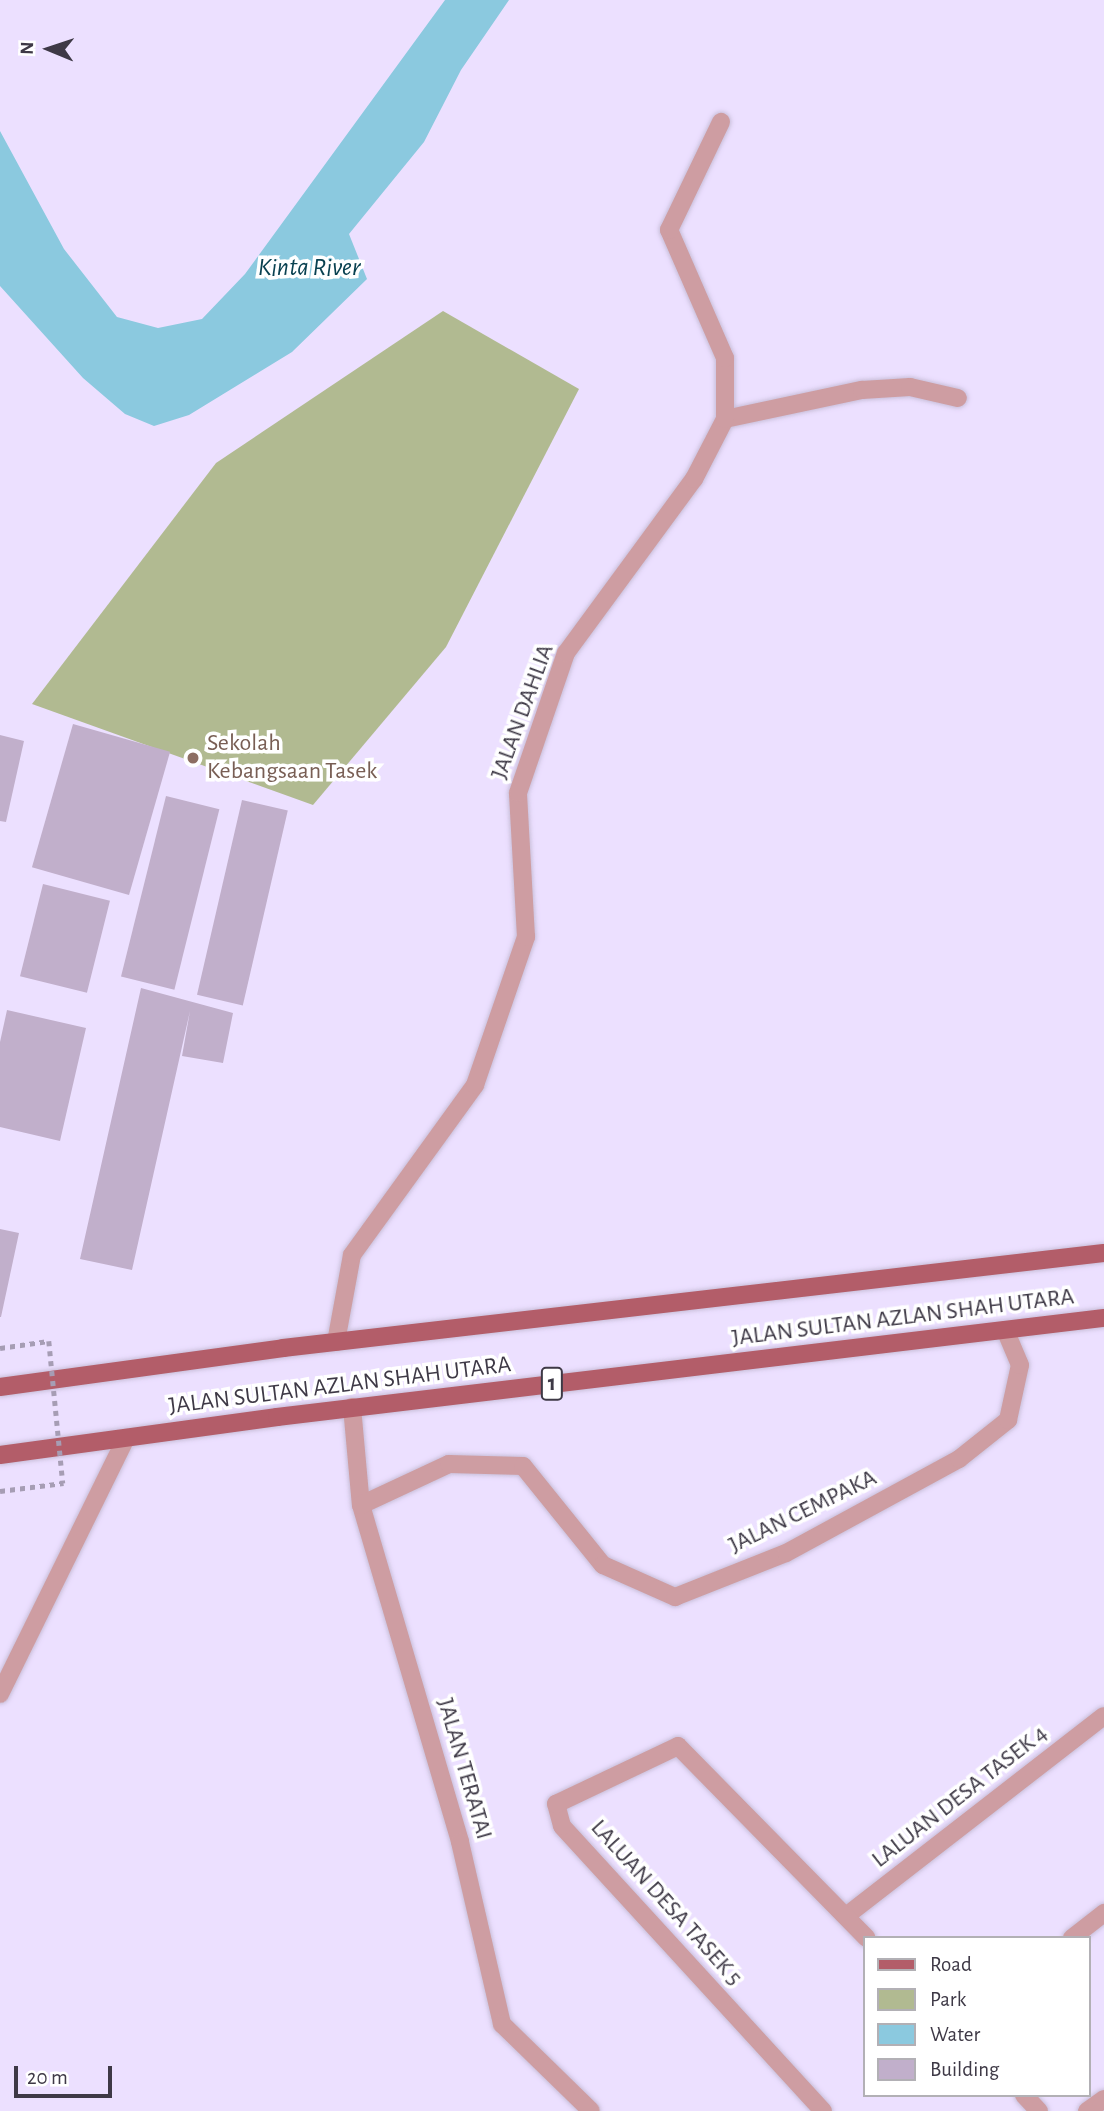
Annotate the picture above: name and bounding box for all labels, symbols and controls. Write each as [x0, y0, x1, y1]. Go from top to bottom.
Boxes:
north arrow [14, 14, 84, 84]
text: N [18, 41, 37, 55]
water label: Kinta River [258, 252, 360, 284]
street label: JALAN DAHLIA [485, 641, 561, 783]
place label: Sekolah Kebangsaan Tasek [207, 730, 377, 786]
marker: Sekolah Kebangsaan Tasek [185, 750, 201, 766]
street label: JALAN SULTAN AZLAN SHAH UTARA [730, 1283, 1076, 1353]
street label: JALAN SULTAN AZLAN SHAH UTARA [167, 1351, 513, 1421]
road number: 1 [540, 1364, 564, 1404]
street label: JALAN CEMPAKA [724, 1464, 882, 1560]
street label: JALAN TERATAI [430, 1695, 498, 1843]
street label: LALUAN DESA TASEK 4 [867, 1720, 1053, 1874]
street label: LALUAN DESA TASEK 5 [584, 1814, 748, 1992]
legend [862, 1936, 1090, 2097]
text: Road [930, 1954, 972, 1975]
text: Park [930, 1989, 966, 2010]
text: Water [930, 2024, 980, 2045]
scale bar [18, 2052, 116, 2096]
text: Building [930, 2059, 999, 2080]
text: 20 m [27, 2067, 68, 2088]

